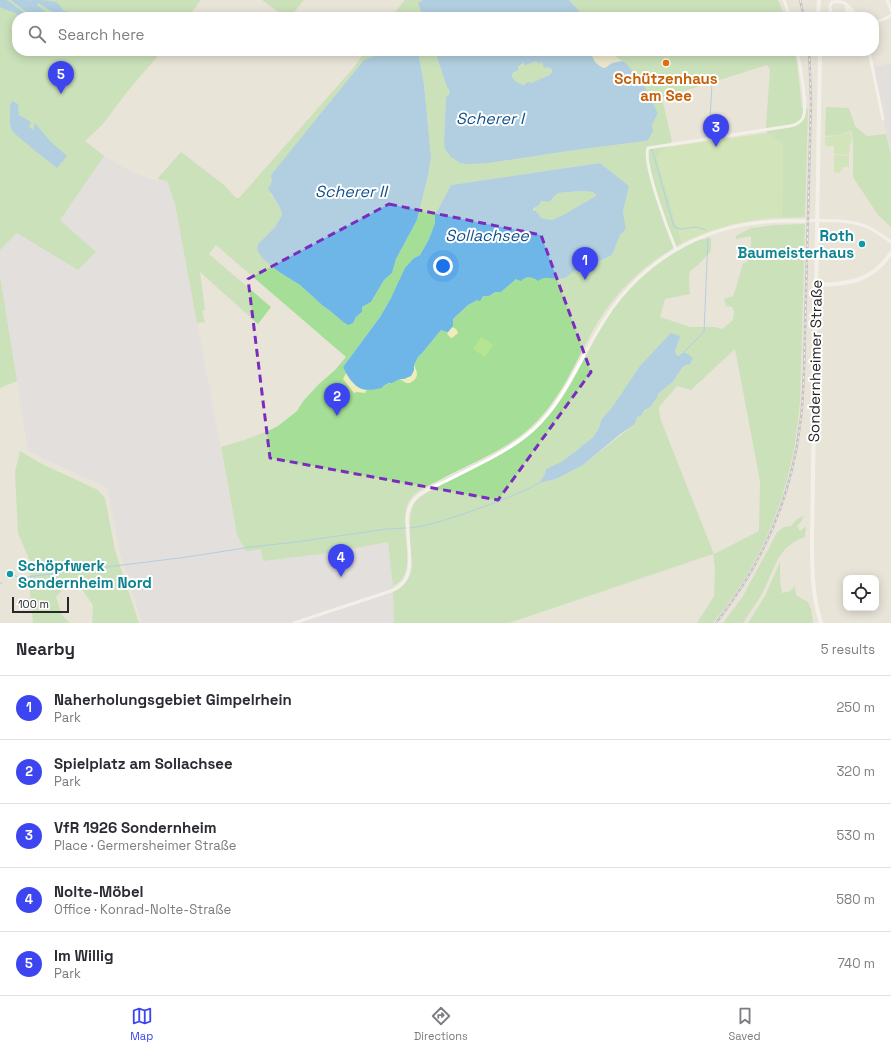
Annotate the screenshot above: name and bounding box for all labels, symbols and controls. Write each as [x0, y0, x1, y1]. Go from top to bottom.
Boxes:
search box [12, 12, 879, 56]
icon: search [26, 23, 48, 45]
text: Search here [58, 25, 144, 44]
marker: Schützenhaus am See [661, 58, 671, 68]
pin: 5 [48, 61, 74, 94]
place label: Schützenhaus am See [614, 69, 718, 105]
water label: Scherer I [456, 108, 526, 129]
pin: 3 [703, 114, 729, 147]
water label: Scherer II [315, 181, 389, 202]
water label: Sollachsee [445, 225, 529, 246]
place label: Roth Baumeisterhaus [737, 226, 854, 262]
marker: Roth Baumeisterhaus [857, 239, 867, 249]
pin: 1 [572, 247, 598, 280]
your location [433, 256, 453, 276]
street label: Sondernheimer Straße [804, 279, 826, 442]
pin: 2 [324, 383, 350, 416]
pin: 4 [328, 544, 354, 577]
place label: Schöpfwerk Sondernheim Nord [18, 556, 152, 592]
marker: Schöpfwerk Sondernheim Nord [5, 569, 15, 579]
map controls [843, 575, 879, 611]
button: locate [843, 575, 879, 611]
scale bar [12, 595, 69, 614]
text: 100 m [18, 597, 49, 611]
text: Nearby [16, 638, 75, 660]
text: 5 results [821, 641, 875, 658]
text: Naherholungsgebiet Gimpelrhein [54, 690, 292, 709]
text: 1 [26, 699, 32, 716]
text: 250 m [837, 699, 875, 716]
text: Park [54, 709, 81, 726]
text: Spielplatz am Sollachsee [54, 754, 233, 773]
text: 2 [25, 763, 33, 780]
text: 320 m [836, 763, 875, 780]
text: Park [54, 773, 81, 790]
text: VfR 1926 Sondernheim [54, 818, 217, 837]
text: 3 [25, 827, 33, 844]
text: 530 m [837, 827, 875, 844]
text: Place · Germersheimer Straße [54, 837, 236, 854]
text: Nolte-Möbel [54, 882, 144, 901]
text: 4 [25, 891, 33, 908]
text: 580 m [836, 891, 875, 908]
text: Office · Konrad-Nolte-Straße [54, 901, 231, 918]
text: Im Willig [54, 946, 114, 965]
text: 5 [25, 955, 33, 972]
text: 740 m [837, 955, 875, 972]
text: Park [54, 965, 81, 982]
tab: Map [130, 1005, 153, 1043]
tab: Directions [414, 1005, 468, 1043]
tab: Saved [729, 1005, 761, 1043]

